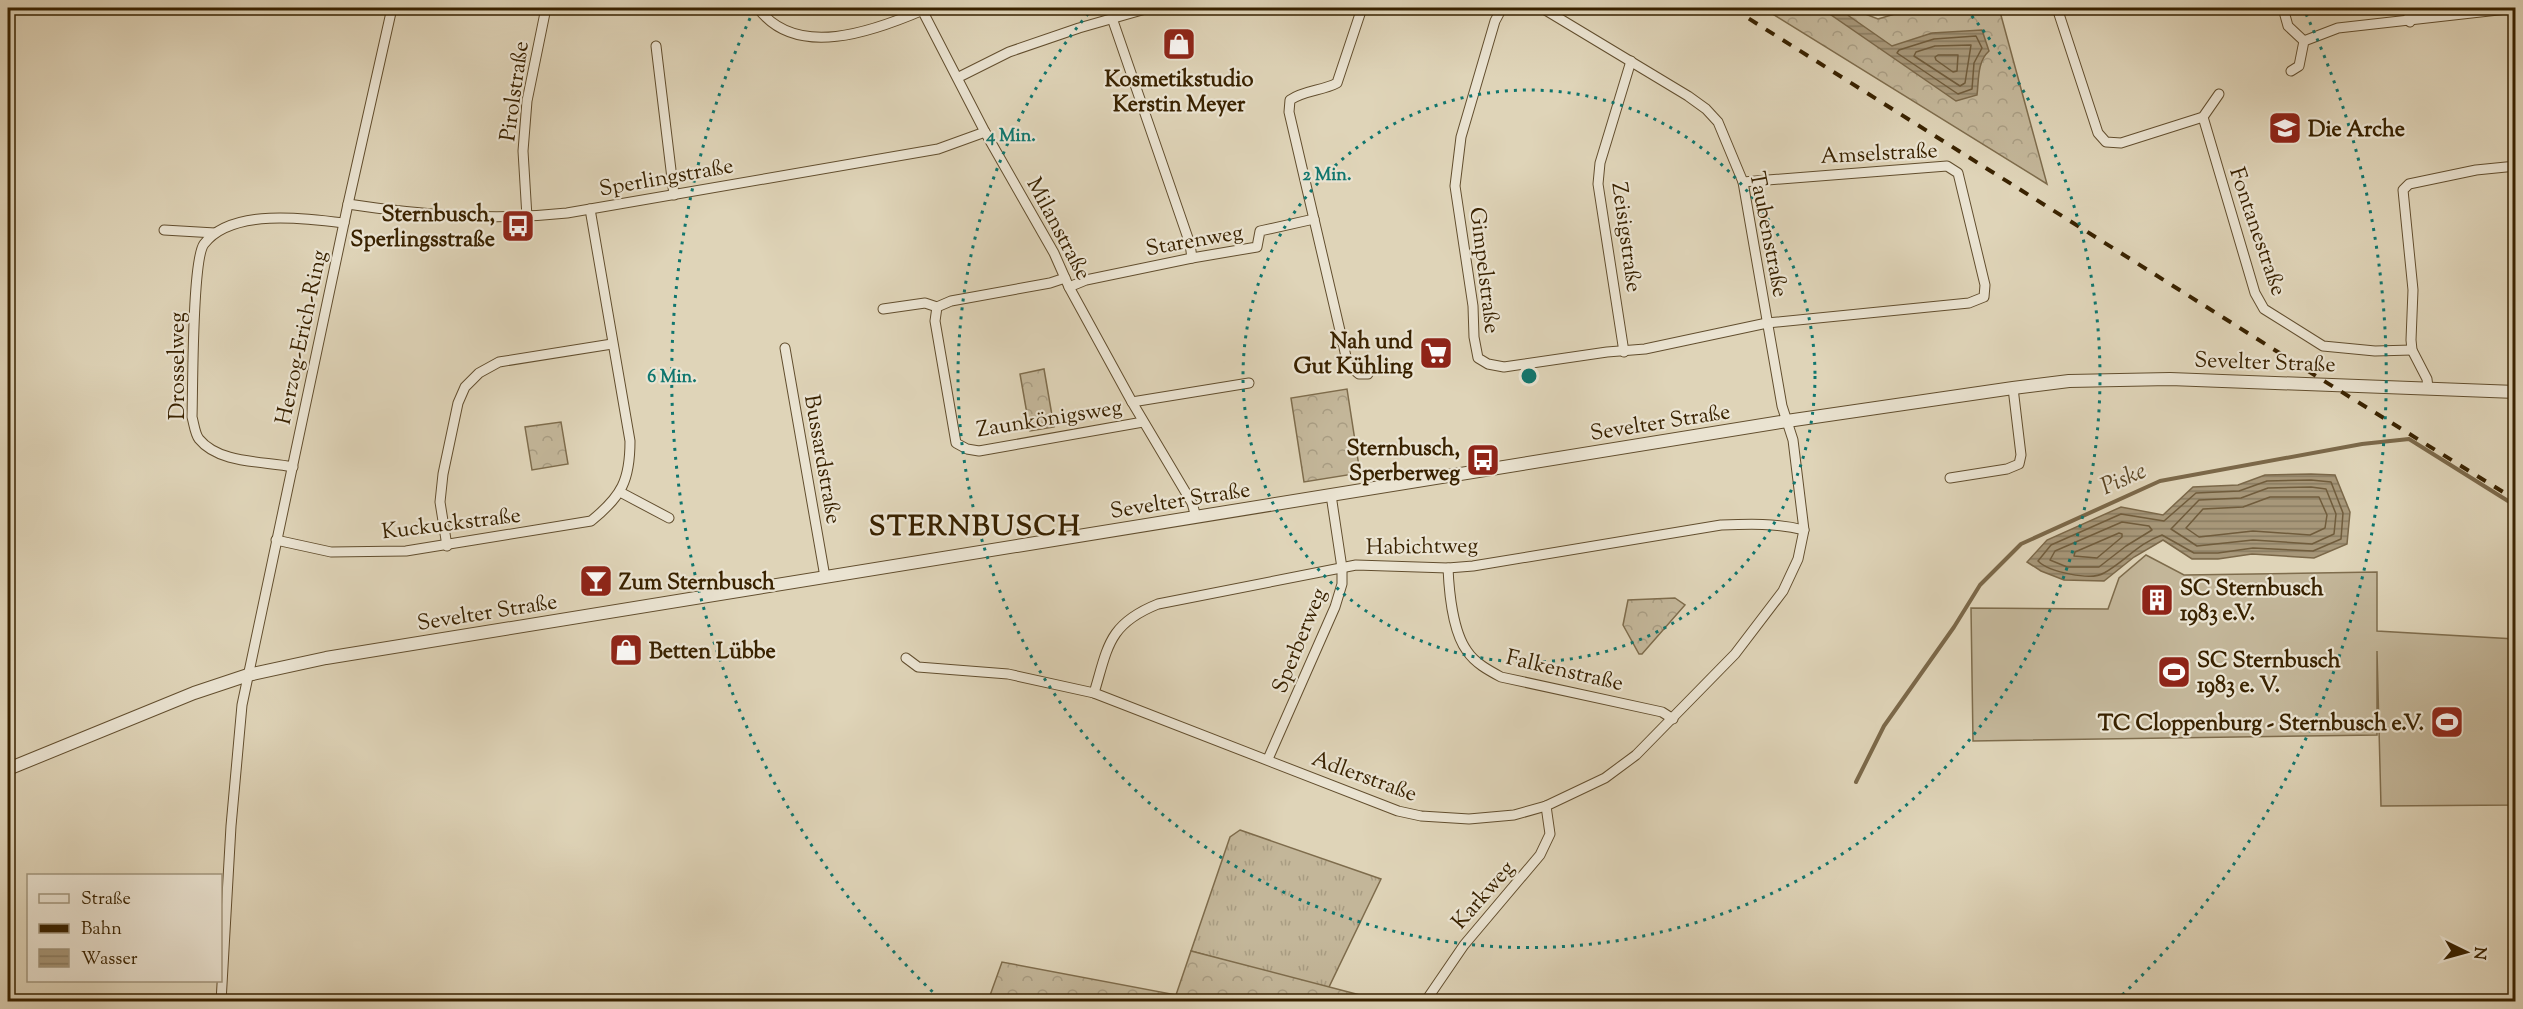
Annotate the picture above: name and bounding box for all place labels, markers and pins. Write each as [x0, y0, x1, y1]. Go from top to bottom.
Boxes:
shop icon: Kosmetikstudio Kerstin Meyer [1161, 26, 1197, 62]
place label: Kosmetikstudio Kerstin Meyer [1105, 65, 1253, 122]
school or university icon: Die Arche [2267, 110, 2303, 146]
place label: Die Arche [2308, 115, 2405, 147]
place label: Sternbusch, Sperlingsstraße [350, 200, 495, 257]
bus stop icon: Sternbusch, Sperlingsstraße [500, 208, 536, 244]
place label: Nah und Gut Kühling [1293, 327, 1414, 384]
supermarket icon: Nah und Gut Kühling [1418, 335, 1454, 371]
centre of rings [1519, 366, 1539, 386]
place label: Sternbusch, Sperberweg [1346, 434, 1460, 491]
bus stop icon: Sternbusch, Sperberweg [1465, 442, 1501, 478]
bar icon: Zum Sternbusch [578, 563, 614, 599]
place label: Zum Sternbusch [619, 568, 775, 600]
place label: SC Sternbusch 1983 e.V. [2180, 574, 2324, 631]
building icon: SC Sternbusch 1983 e.V. [2139, 582, 2175, 618]
shop icon: Betten Lübbe [608, 632, 644, 668]
place label: Betten Lübbe [649, 637, 776, 669]
place label: SC Sternbusch 1983 e. V. [2197, 646, 2341, 703]
sports icon: SC Sternbusch 1983 e. V. [2156, 654, 2192, 690]
sports icon: TC Cloppenburg - Sternbusch e.V. [2429, 704, 2465, 740]
place label: TC Cloppenburg - Sternbusch e.V. [2098, 709, 2424, 741]

